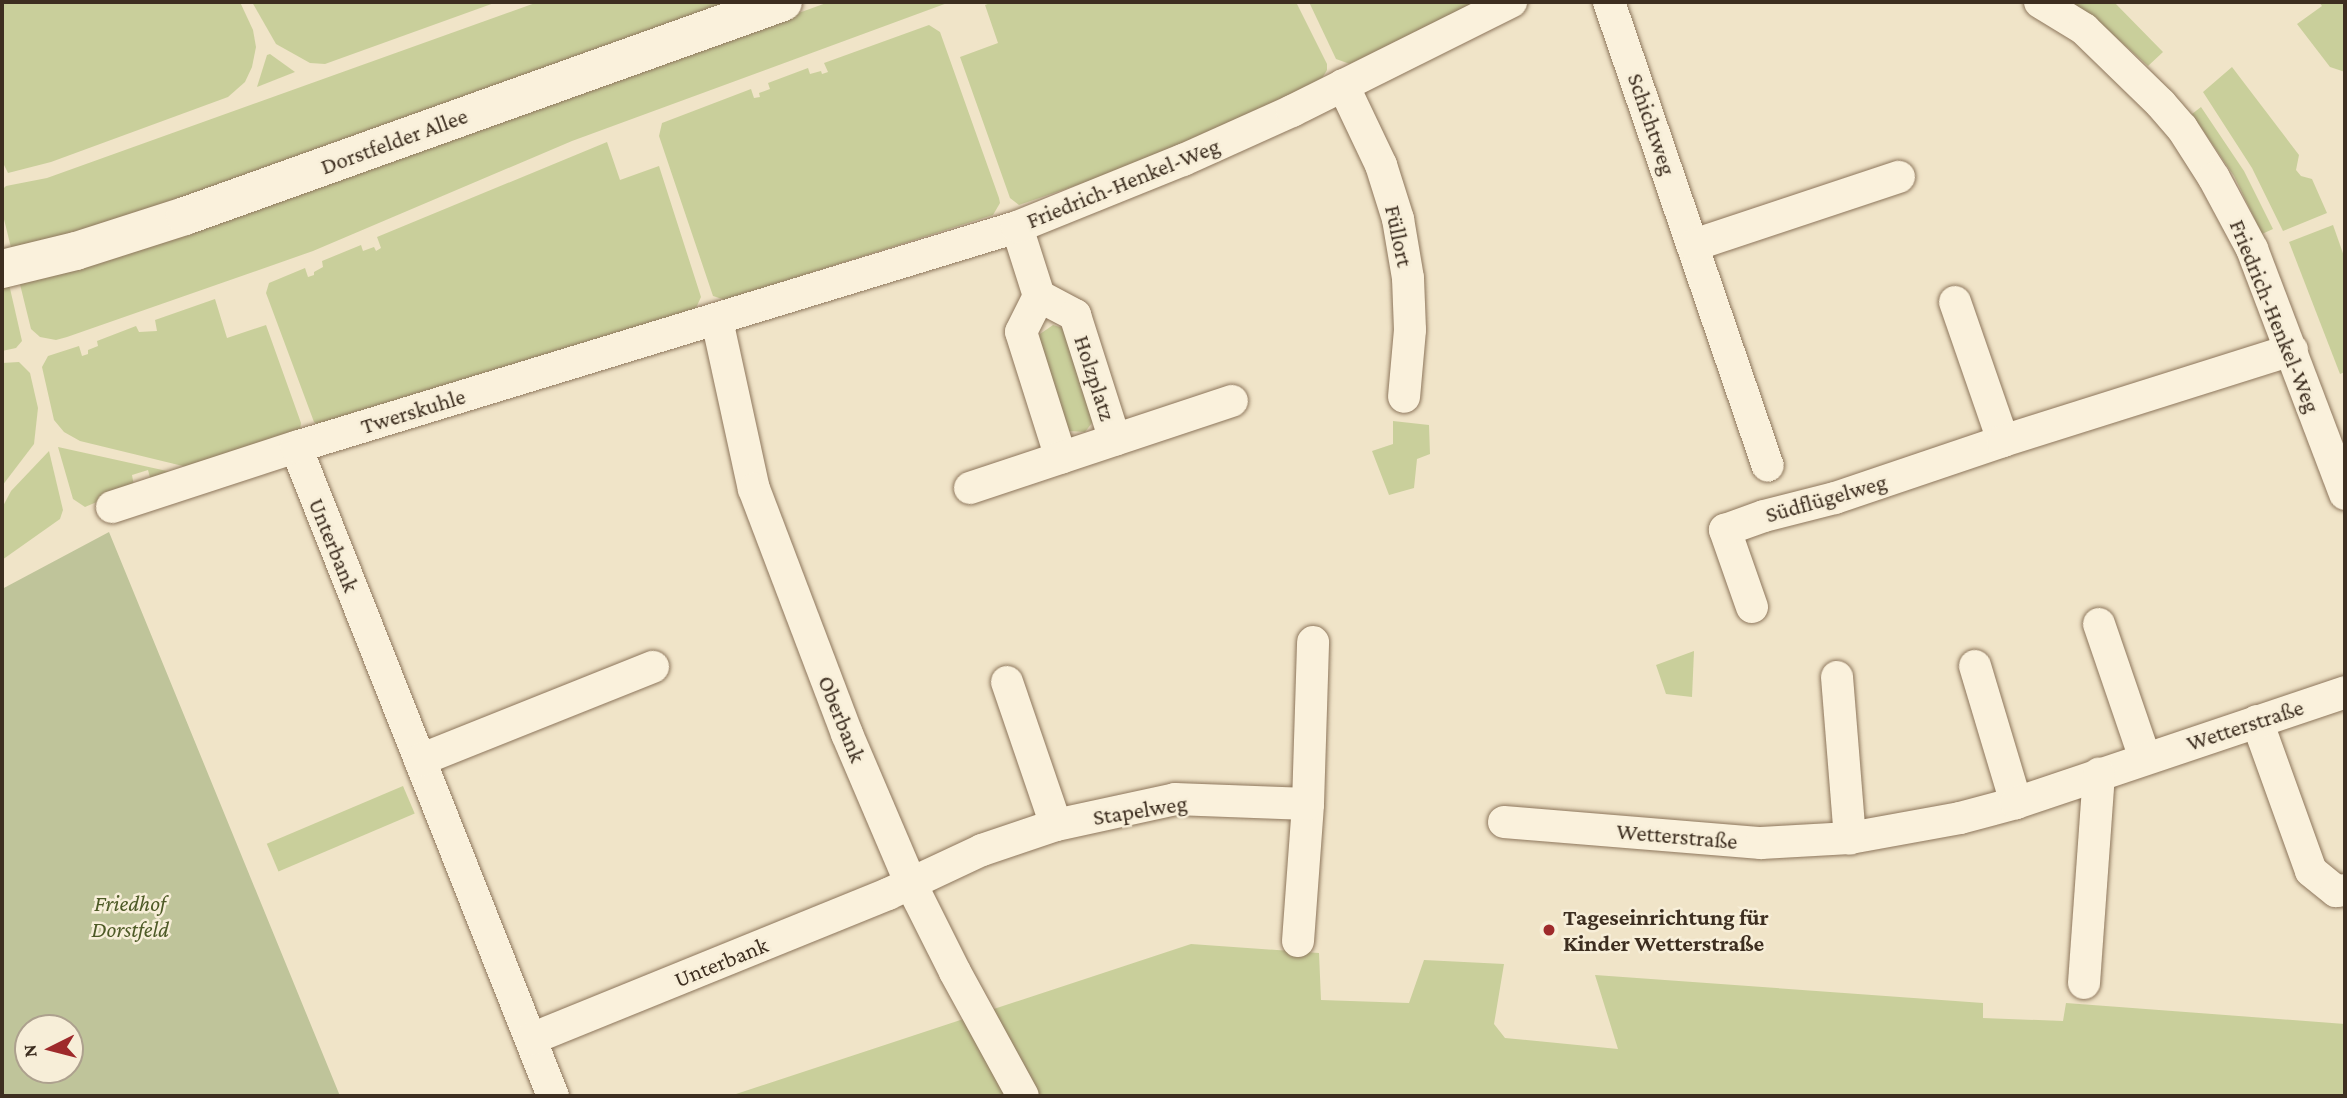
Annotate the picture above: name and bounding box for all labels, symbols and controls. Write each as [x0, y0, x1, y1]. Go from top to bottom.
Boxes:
street label: Schichtweg [1622, 70, 1682, 178]
street label: Dorstfelder Allee [317, 102, 471, 180]
street label: Friedrich-Henkel-Weg [1022, 132, 1224, 234]
street label: Füllort [1379, 203, 1419, 269]
street label: Friedrich-Henkel-Weg [2224, 215, 2326, 417]
street label: Holzplatz [1068, 332, 1122, 424]
street label: Twerskuhle [357, 382, 469, 440]
street label: Südflügelweg [1762, 468, 1890, 528]
street label: Unterbank [303, 494, 365, 596]
street label: Oberbank [812, 672, 872, 766]
street label: Wetterstraße [2183, 693, 2307, 757]
street label: Stapelweg [1091, 789, 1189, 831]
street label: Wetterstraße [1615, 817, 1739, 855]
park label: Friedhof Dorstfeld [91, 889, 169, 943]
place label: Tageseinrichtung für Kinder Wetterstraße [1563, 903, 1769, 957]
marker: Tageseinrichtung für Kinder Wetterstraße [1541, 922, 1557, 938]
street label: Unterbank [670, 931, 772, 993]
north arrow [14, 1014, 84, 1084]
text: N [18, 1044, 41, 1059]

